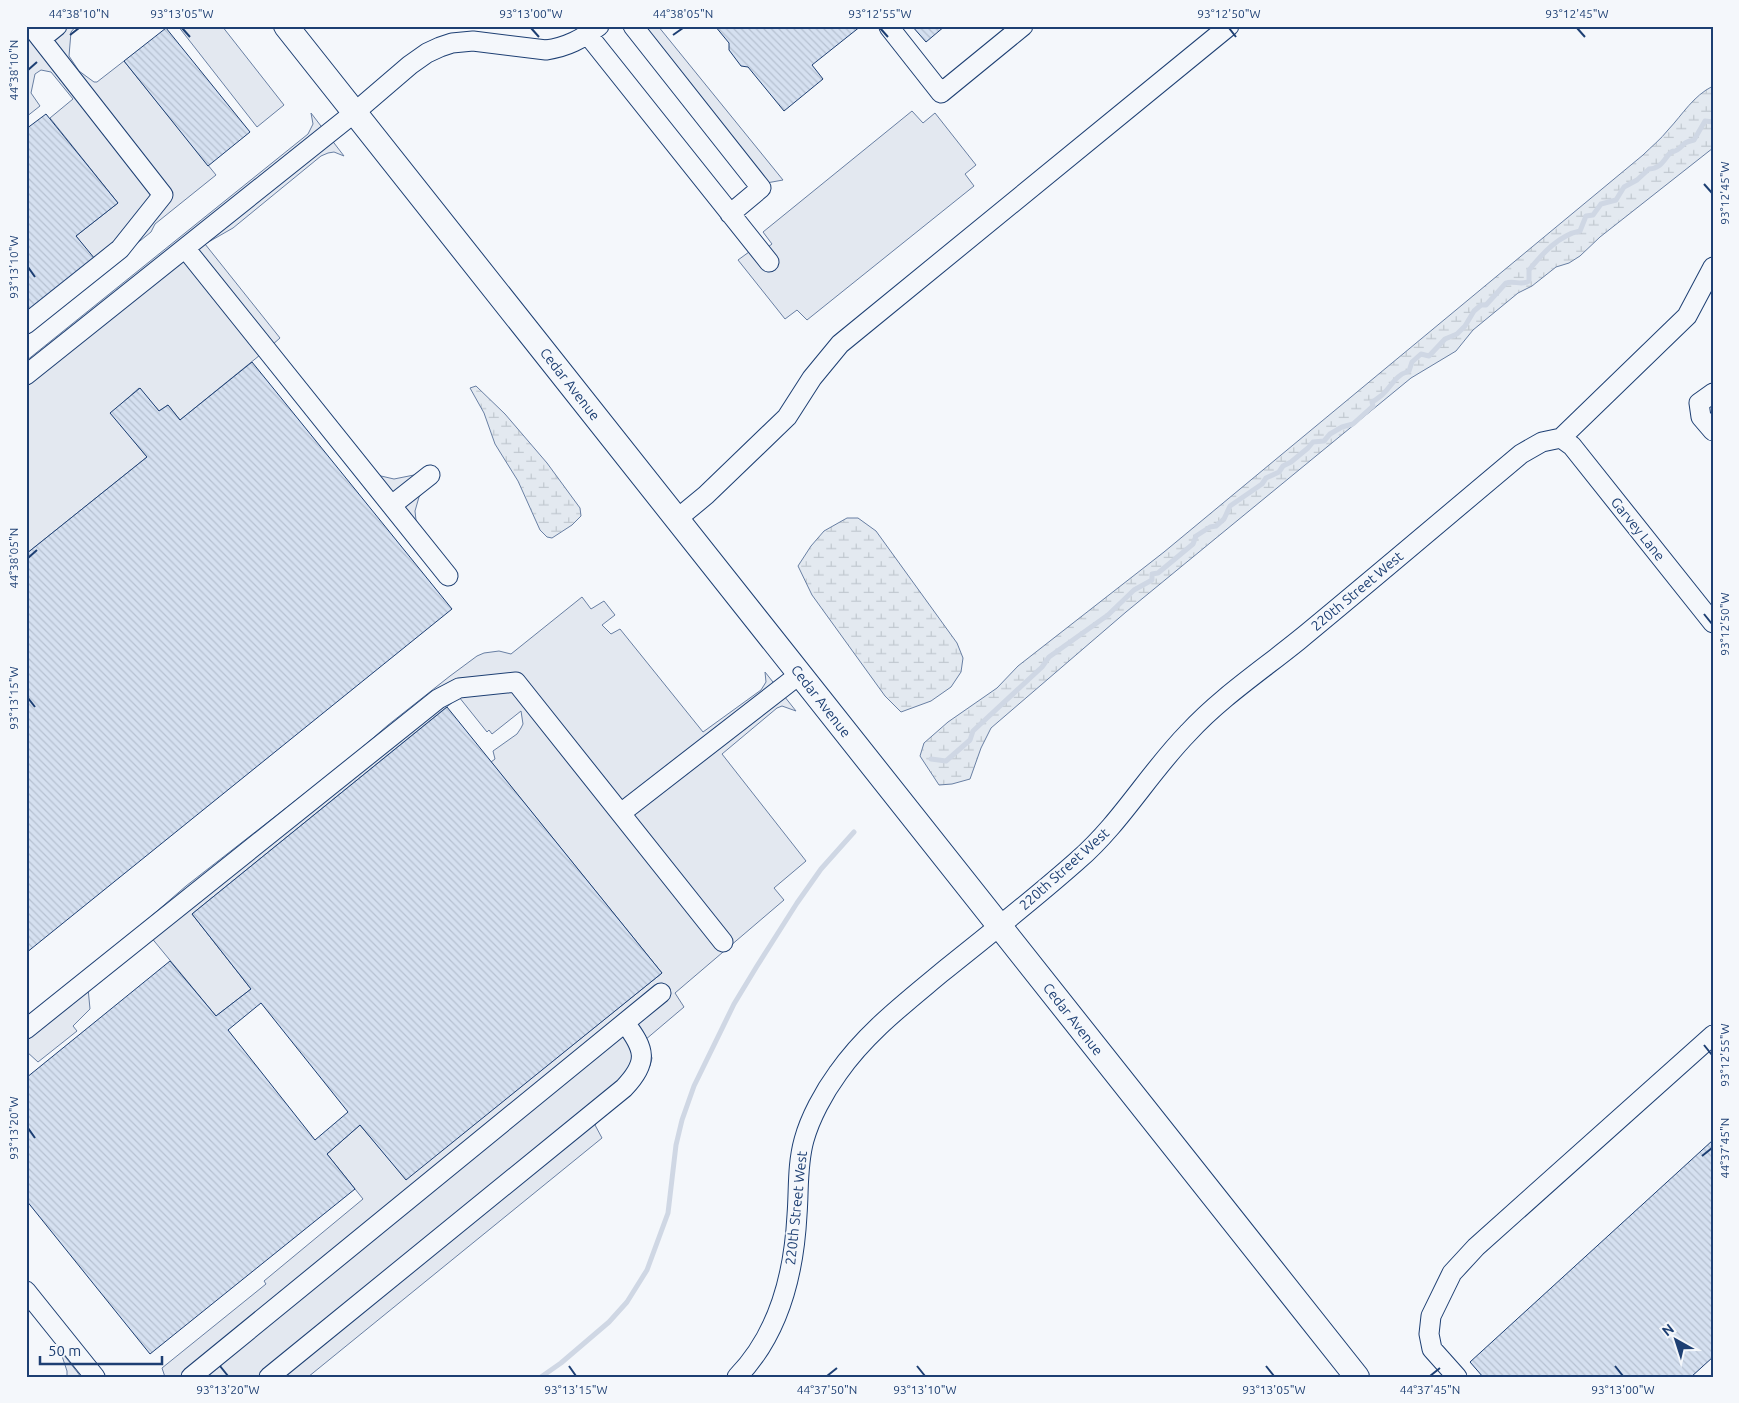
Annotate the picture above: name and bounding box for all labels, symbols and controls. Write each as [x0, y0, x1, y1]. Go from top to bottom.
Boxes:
text: 44°38'10"N [49, 7, 109, 20]
text: 93°13'05"W [150, 7, 214, 20]
text: 93°13'00"W [499, 7, 563, 20]
text: 44°38'05"N [653, 7, 713, 20]
text: 93°12'55"W [848, 7, 912, 20]
text: 93°12'50"W [1197, 7, 1261, 20]
text: 93°12'45"W [1545, 7, 1609, 20]
text: 44°38'10"N [7, 40, 20, 100]
text: 93°12'45"W [1718, 161, 1731, 225]
text: 93°13'10"W [7, 235, 20, 299]
street label: Cedar Avenue [537, 345, 603, 423]
street label: Garvey Lane [1608, 494, 1668, 564]
text: 44°38'05"N [7, 528, 20, 588]
street label: 220th Street West [1308, 548, 1406, 634]
text: 93°12'50"W [1718, 592, 1731, 656]
street label: Cedar Avenue [788, 662, 854, 740]
text: 93°13'15"W [7, 666, 20, 730]
street label: 220th Street West [1016, 824, 1112, 913]
street label: Cedar Avenue [1040, 980, 1106, 1058]
text: 93°12'55"W [1718, 1023, 1731, 1087]
text: 93°13'20"W [7, 1096, 20, 1160]
text: 44°37'45"N [1718, 1118, 1731, 1178]
street label: 220th Street West [782, 1150, 810, 1266]
north arrow [1652, 1316, 1702, 1366]
text: N [1659, 1320, 1677, 1339]
scale bar [40, 1333, 162, 1365]
text: 50 m [48, 1342, 81, 1359]
text: 93°13'20"W [196, 1383, 260, 1396]
text: 93°13'15"W [544, 1383, 608, 1396]
text: 44°37'50"N [797, 1383, 857, 1396]
text: 93°13'10"W [893, 1383, 957, 1396]
text: 93°13'05"W [1242, 1383, 1306, 1396]
text: 44°37'45"N [1400, 1383, 1460, 1396]
text: 93°13'00"W [1591, 1383, 1655, 1396]

